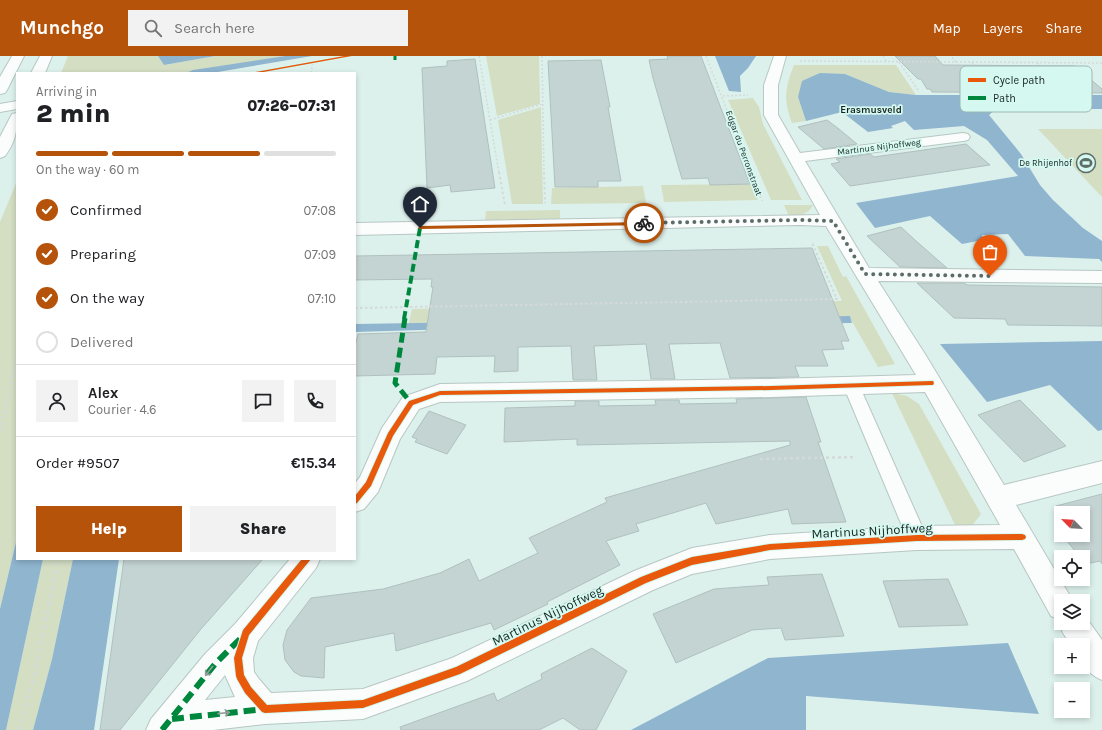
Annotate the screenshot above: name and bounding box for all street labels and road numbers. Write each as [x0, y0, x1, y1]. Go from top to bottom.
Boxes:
street label: Edgar du Perronstraat [724, 109, 764, 198]
street label: Martinus Nijhoffweg [837, 137, 921, 157]
street label: Martinus Nijhoffweg [811, 520, 934, 541]
street label: Martinus Nijhoffweg [489, 582, 606, 649]

